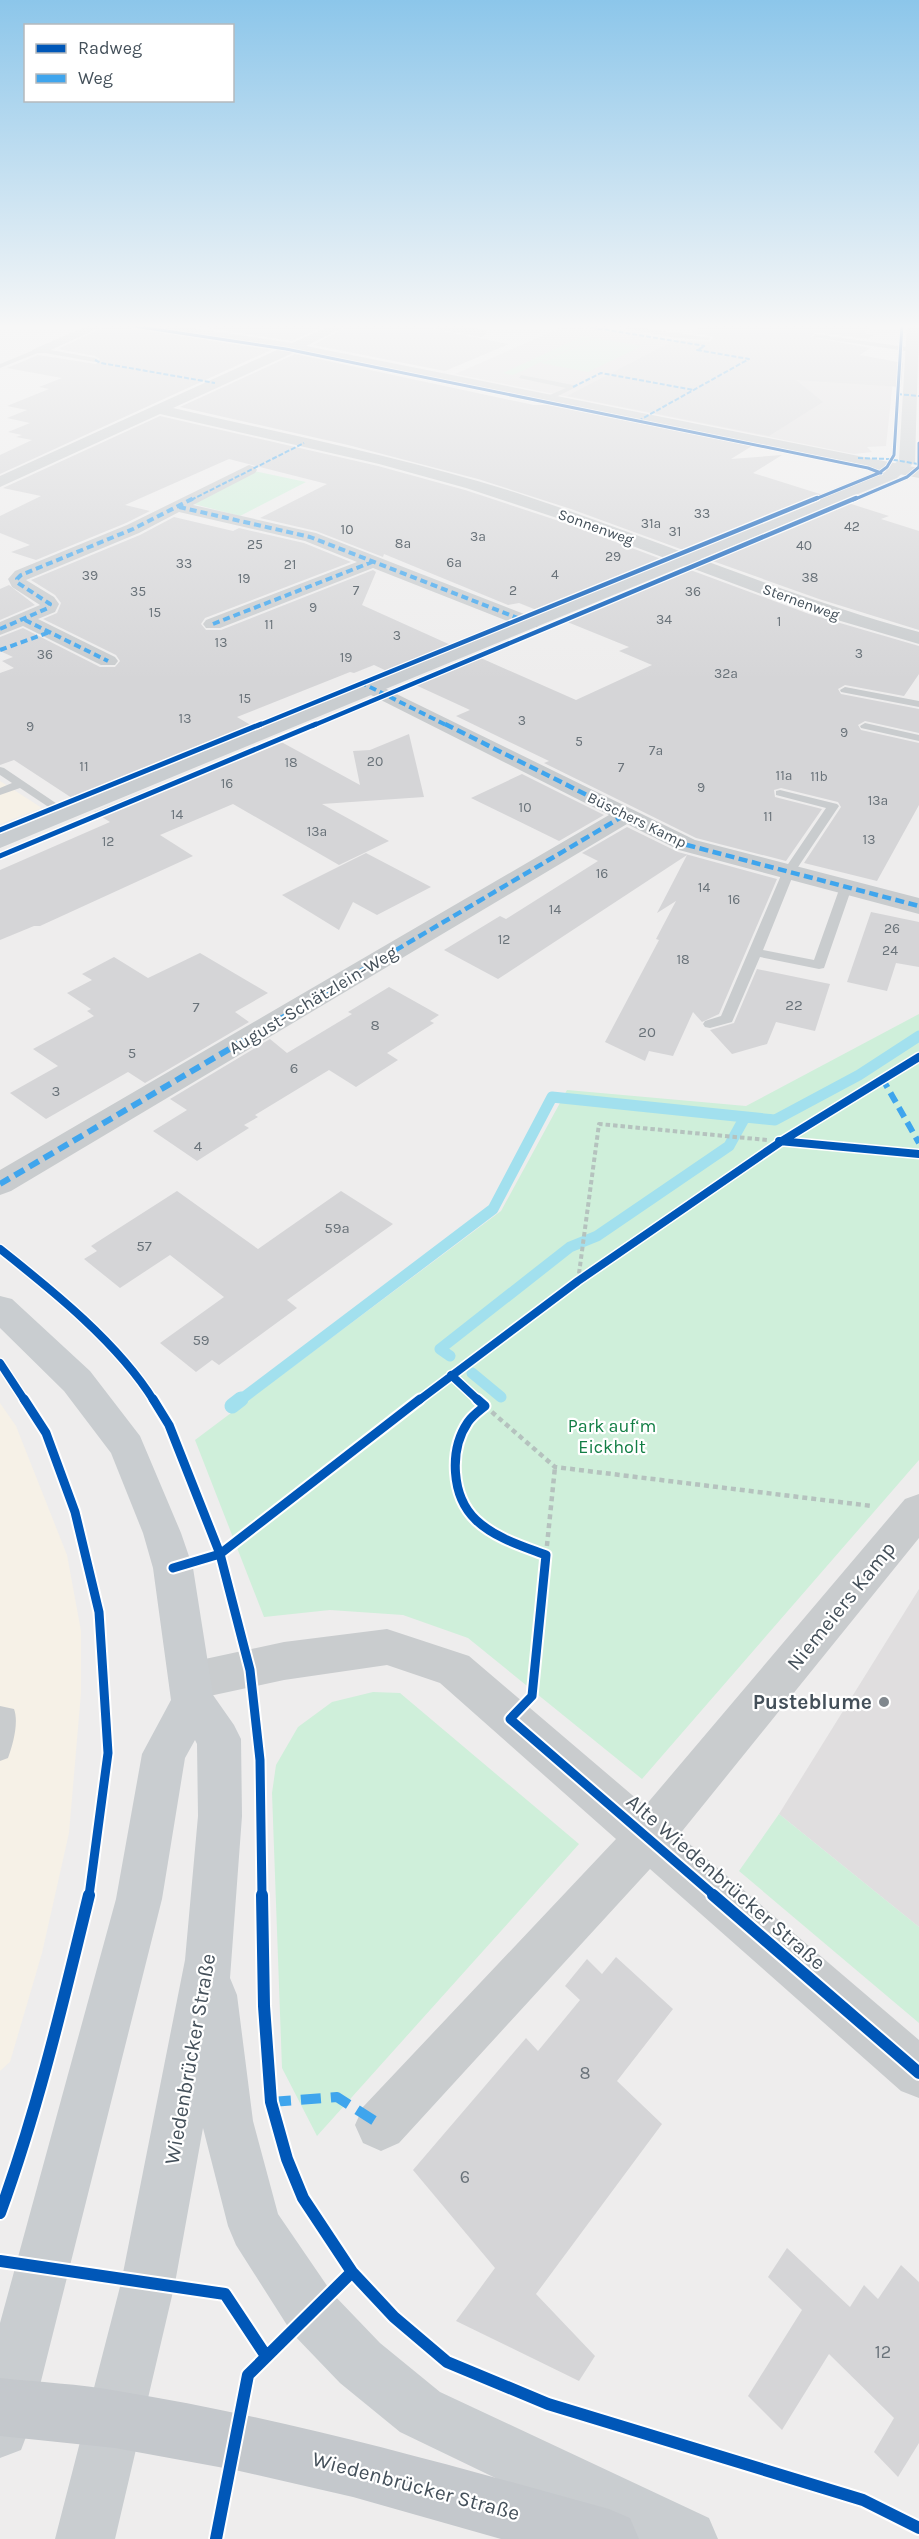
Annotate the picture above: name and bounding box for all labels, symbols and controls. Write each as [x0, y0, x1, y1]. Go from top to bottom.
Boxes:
legend [24, 24, 234, 102]
text: Radweg [78, 37, 142, 59]
text: Weg [78, 67, 113, 89]
street label: Sonnenweg [556, 505, 637, 549]
house number: 33 [694, 505, 710, 522]
house number: 31a [641, 515, 661, 532]
house number: 42 [844, 518, 860, 535]
house number: 10 [341, 521, 353, 538]
house number: 31 [669, 523, 681, 540]
house number: 3a [470, 528, 486, 545]
house number: 8a [395, 535, 411, 552]
house number: 25 [247, 536, 263, 553]
house number: 40 [796, 537, 812, 554]
house number: 29 [605, 548, 621, 565]
house number: 6a [446, 554, 462, 571]
house number: 33 [176, 555, 192, 572]
house number: 21 [284, 556, 296, 573]
house number: 4 [551, 566, 559, 583]
house number: 39 [82, 567, 98, 584]
house number: 38 [802, 569, 818, 586]
house number: 19 [238, 570, 250, 587]
street label: Sternenweg [760, 580, 842, 624]
house number: 7 [353, 582, 360, 599]
house number: 2 [509, 582, 517, 599]
house number: 35 [130, 583, 146, 600]
house number: 36 [685, 583, 701, 600]
house number: 9 [309, 599, 317, 616]
house number: 15 [149, 604, 161, 621]
house number: 34 [656, 611, 672, 628]
house number: 1 [777, 613, 781, 630]
house number: 11 [264, 616, 274, 633]
house number: 3 [393, 627, 401, 644]
house number: 13 [215, 634, 227, 651]
house number: 3 [855, 645, 863, 662]
house number: 36 [37, 646, 53, 663]
house number: 19 [340, 649, 352, 666]
house number: 32a [714, 665, 738, 682]
house number: 15 [239, 690, 251, 707]
house number: 13 [179, 710, 191, 727]
house number: 3 [518, 712, 526, 729]
house number: 9 [26, 718, 34, 735]
house number: 9 [840, 724, 848, 741]
house number: 5 [575, 733, 583, 750]
house number: 7a [649, 742, 663, 759]
house number: 20 [367, 753, 383, 770]
house number: 18 [284, 754, 298, 771]
house number: 11 [79, 758, 89, 775]
house number: 7 [618, 759, 625, 776]
house number: 11a [776, 767, 792, 784]
house number: 11b [810, 768, 828, 785]
house number: 16 [221, 775, 233, 792]
house number: 9 [697, 779, 705, 796]
street label: Büschers Kamp [585, 788, 689, 852]
house number: 13a [868, 792, 888, 809]
house number: 10 [519, 799, 531, 816]
house number: 14 [171, 806, 183, 823]
house number: 11 [763, 808, 773, 825]
house number: 13a [307, 823, 327, 840]
house number: 13 [863, 831, 875, 848]
house number: 12 [102, 833, 114, 850]
house number: 16 [596, 865, 608, 882]
house number: 14 [698, 879, 710, 896]
house number: 16 [728, 891, 740, 908]
house number: 14 [549, 901, 561, 918]
house number: 26 [884, 920, 900, 937]
house number: 12 [498, 931, 510, 948]
street label: August-Schätzlein-Weg [225, 941, 401, 1059]
house number: 24 [882, 942, 898, 959]
house number: 18 [676, 951, 690, 968]
house number: 22 [785, 996, 803, 1014]
house number: 7 [192, 998, 200, 1016]
house number: 8 [370, 1016, 380, 1034]
house number: 20 [638, 1023, 656, 1041]
house number: 5 [128, 1044, 136, 1062]
house number: 6 [290, 1059, 298, 1077]
house number: 3 [52, 1082, 60, 1100]
house number: 4 [194, 1137, 203, 1155]
house number: 59a [324, 1219, 350, 1237]
house number: 57 [136, 1237, 152, 1255]
house number: 59 [192, 1331, 210, 1349]
park label: Park auf‘m Eickholt [568, 1415, 656, 1458]
street label: Niemeiers Kamp [782, 1537, 900, 1675]
place label: Pusteblume [753, 1690, 872, 1714]
marker: Pusteblume [877, 1695, 891, 1709]
street label: Alte Wiedenbrücker Straße [622, 1789, 830, 1975]
street label: Wiedenbrücker Straße [160, 1952, 220, 2166]
house number: 8 [579, 2062, 591, 2084]
house number: 6 [460, 2166, 470, 2188]
house number: 12 [875, 2341, 891, 2363]
street label: Wiedenbrücker Straße [310, 2447, 522, 2525]

